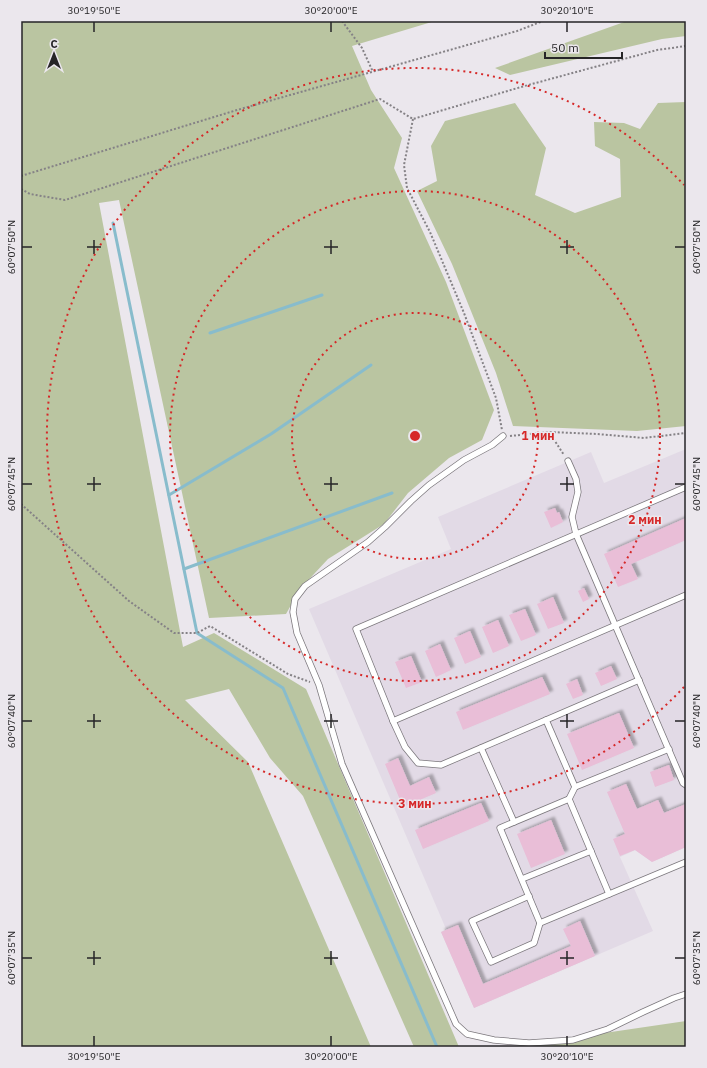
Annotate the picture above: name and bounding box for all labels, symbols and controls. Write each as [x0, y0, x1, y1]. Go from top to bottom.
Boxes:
text: 30°19'50"E [67, 4, 121, 17]
text: 30°20'00"E [304, 4, 358, 17]
text: 30°20'10"E [540, 4, 594, 17]
north arrow [34, 34, 74, 74]
scale bar [545, 34, 622, 60]
text: С [50, 37, 58, 51]
text: 50 m [551, 40, 579, 55]
text: 60°07'50"N [5, 220, 18, 274]
text: 60°07'50"N [690, 220, 703, 274]
text: 1 мин [521, 428, 555, 443]
centre of rings [408, 429, 422, 443]
text: 60°07'45"N [5, 457, 18, 511]
text: 60°07'45"N [690, 457, 703, 511]
text: 2 мин [628, 512, 662, 527]
text: 60°07'40"N [5, 694, 18, 748]
text: 60°07'40"N [690, 694, 703, 748]
text: 3 мин [398, 796, 432, 811]
text: 60°07'35"N [5, 931, 18, 985]
text: 60°07'35"N [690, 931, 703, 985]
text: 30°19'50"E [67, 1050, 121, 1063]
text: 30°20'00"E [304, 1050, 358, 1063]
text: 30°20'10"E [540, 1050, 594, 1063]

